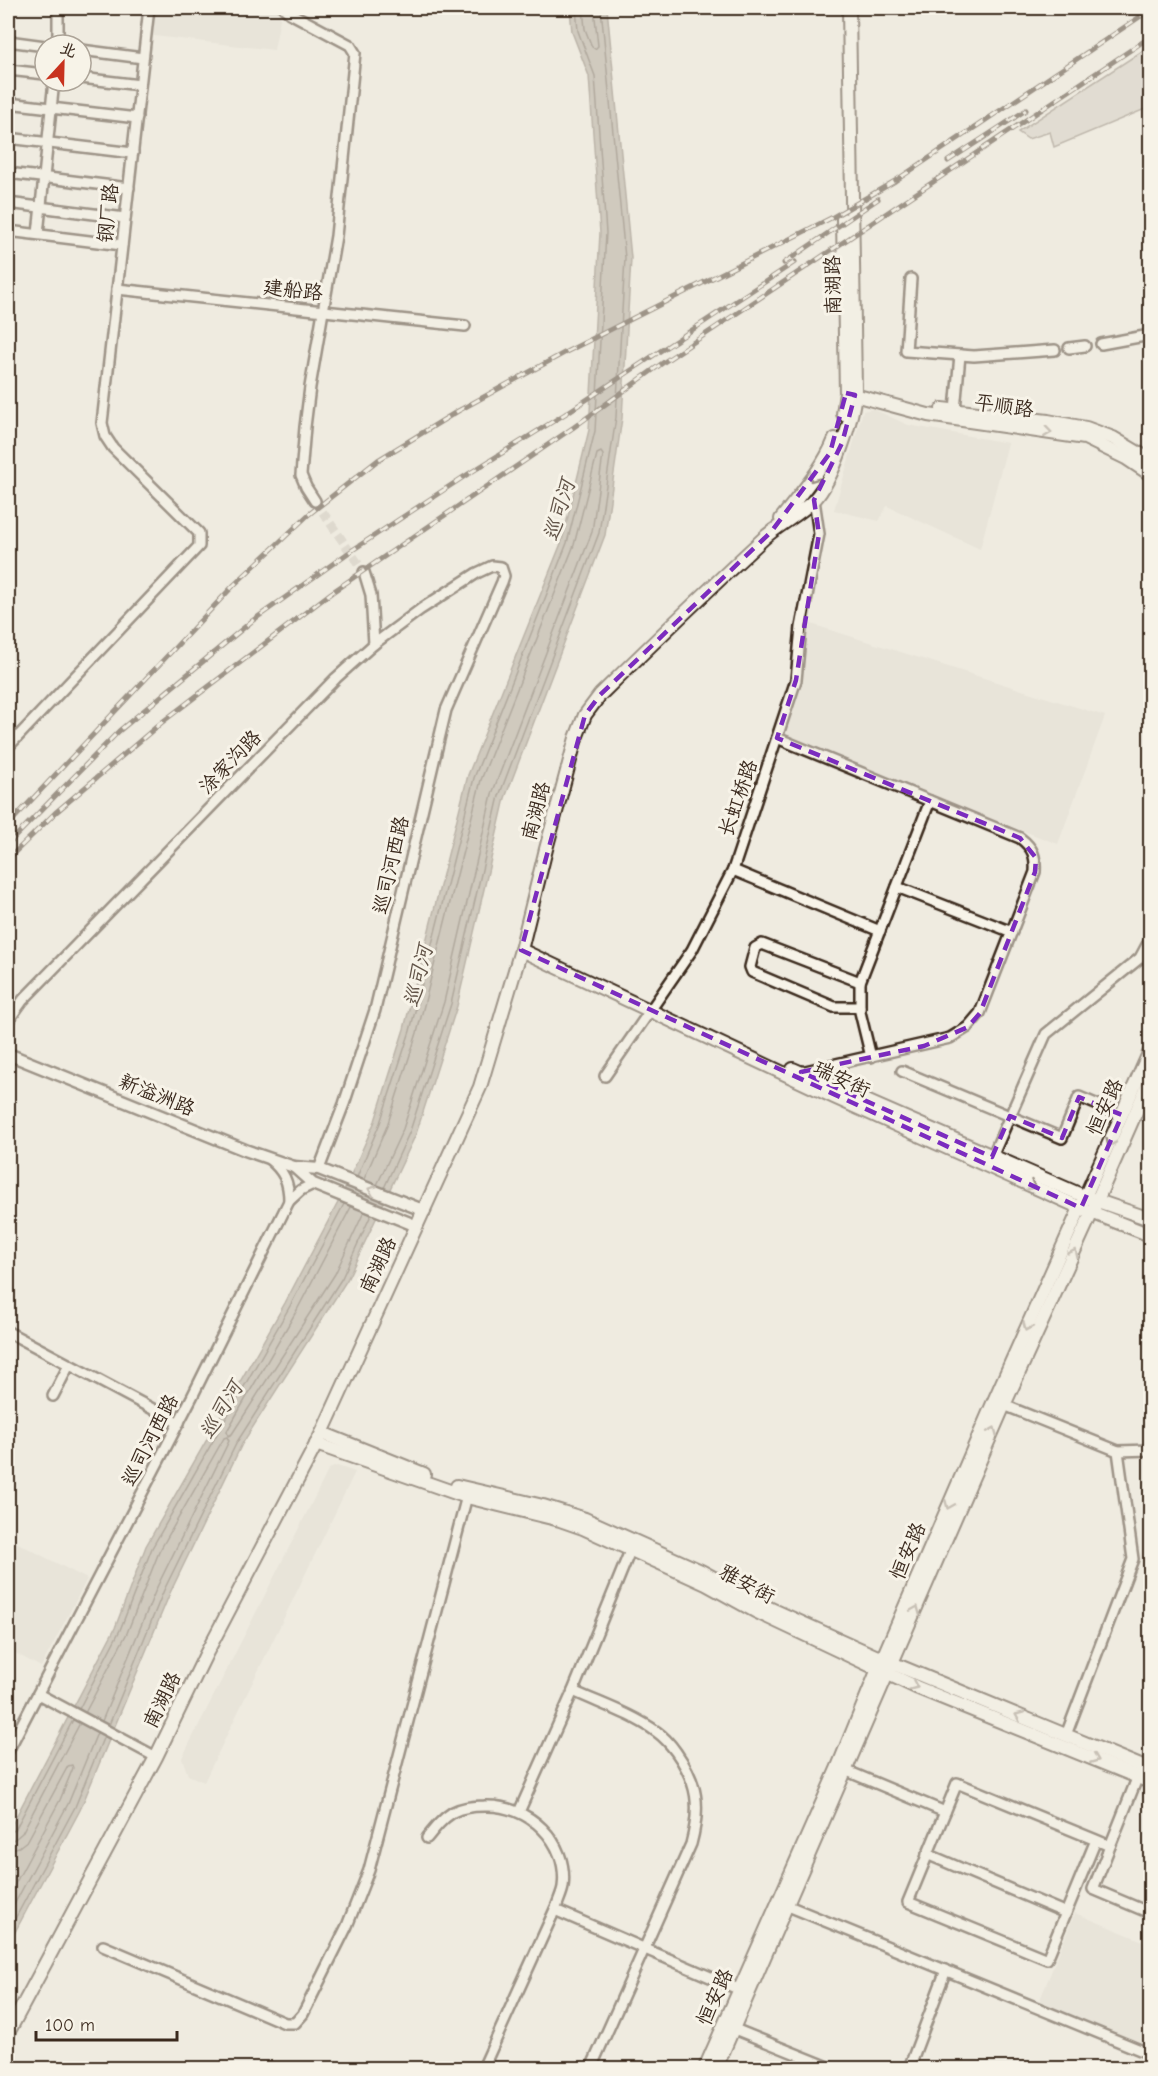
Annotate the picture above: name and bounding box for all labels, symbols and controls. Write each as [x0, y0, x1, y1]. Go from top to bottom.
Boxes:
north arrow [33, 33, 93, 93]
text: 北 [57, 39, 79, 61]
street label: 钢厂路 [93, 181, 123, 244]
street label: 南湖路 [821, 254, 845, 315]
street label: 建船路 [262, 275, 325, 305]
street label: 平顺路 [973, 390, 1036, 422]
one-way arrow [1043, 425, 1052, 437]
one-way arrow [809, 472, 820, 483]
water label: 巡司河 [538, 473, 581, 544]
street label: 涂家沟路 [194, 725, 267, 799]
street label: 长虹桥路 [714, 755, 762, 840]
street label: 南湖路 [517, 778, 555, 843]
street label: 巡司河西路 [369, 813, 414, 916]
water label: 巡司河 [399, 940, 438, 1009]
street label: 瑞安街 [810, 1056, 874, 1102]
street label: 新溢洲路 [116, 1069, 199, 1121]
street label: 恒安路 [1082, 1074, 1128, 1139]
one-way arrow [1105, 1136, 1117, 1147]
one-way arrow [1026, 1178, 1037, 1190]
one-way arrow [367, 1185, 378, 1197]
street label: 南湖路 [355, 1232, 402, 1297]
one-way arrow [1066, 1249, 1078, 1260]
one-way arrow [1023, 1321, 1035, 1332]
water label: 巡司河 [194, 1374, 249, 1443]
street label: 巡司河西路 [117, 1389, 183, 1490]
one-way arrow [986, 1426, 998, 1437]
one-way arrow [944, 1499, 956, 1510]
street label: 恒安路 [886, 1518, 931, 1583]
street label: 雅安街 [715, 1560, 779, 1608]
one-way arrow [909, 1605, 921, 1616]
street label: 南湖路 [139, 1667, 186, 1732]
one-way arrow [908, 1679, 919, 1691]
one-way arrow [1014, 1711, 1025, 1723]
one-way arrow [1088, 1752, 1099, 1764]
street label: 恒安路 [692, 1964, 738, 2029]
scale bar [36, 2004, 177, 2042]
text: 100 m [45, 2015, 95, 2036]

